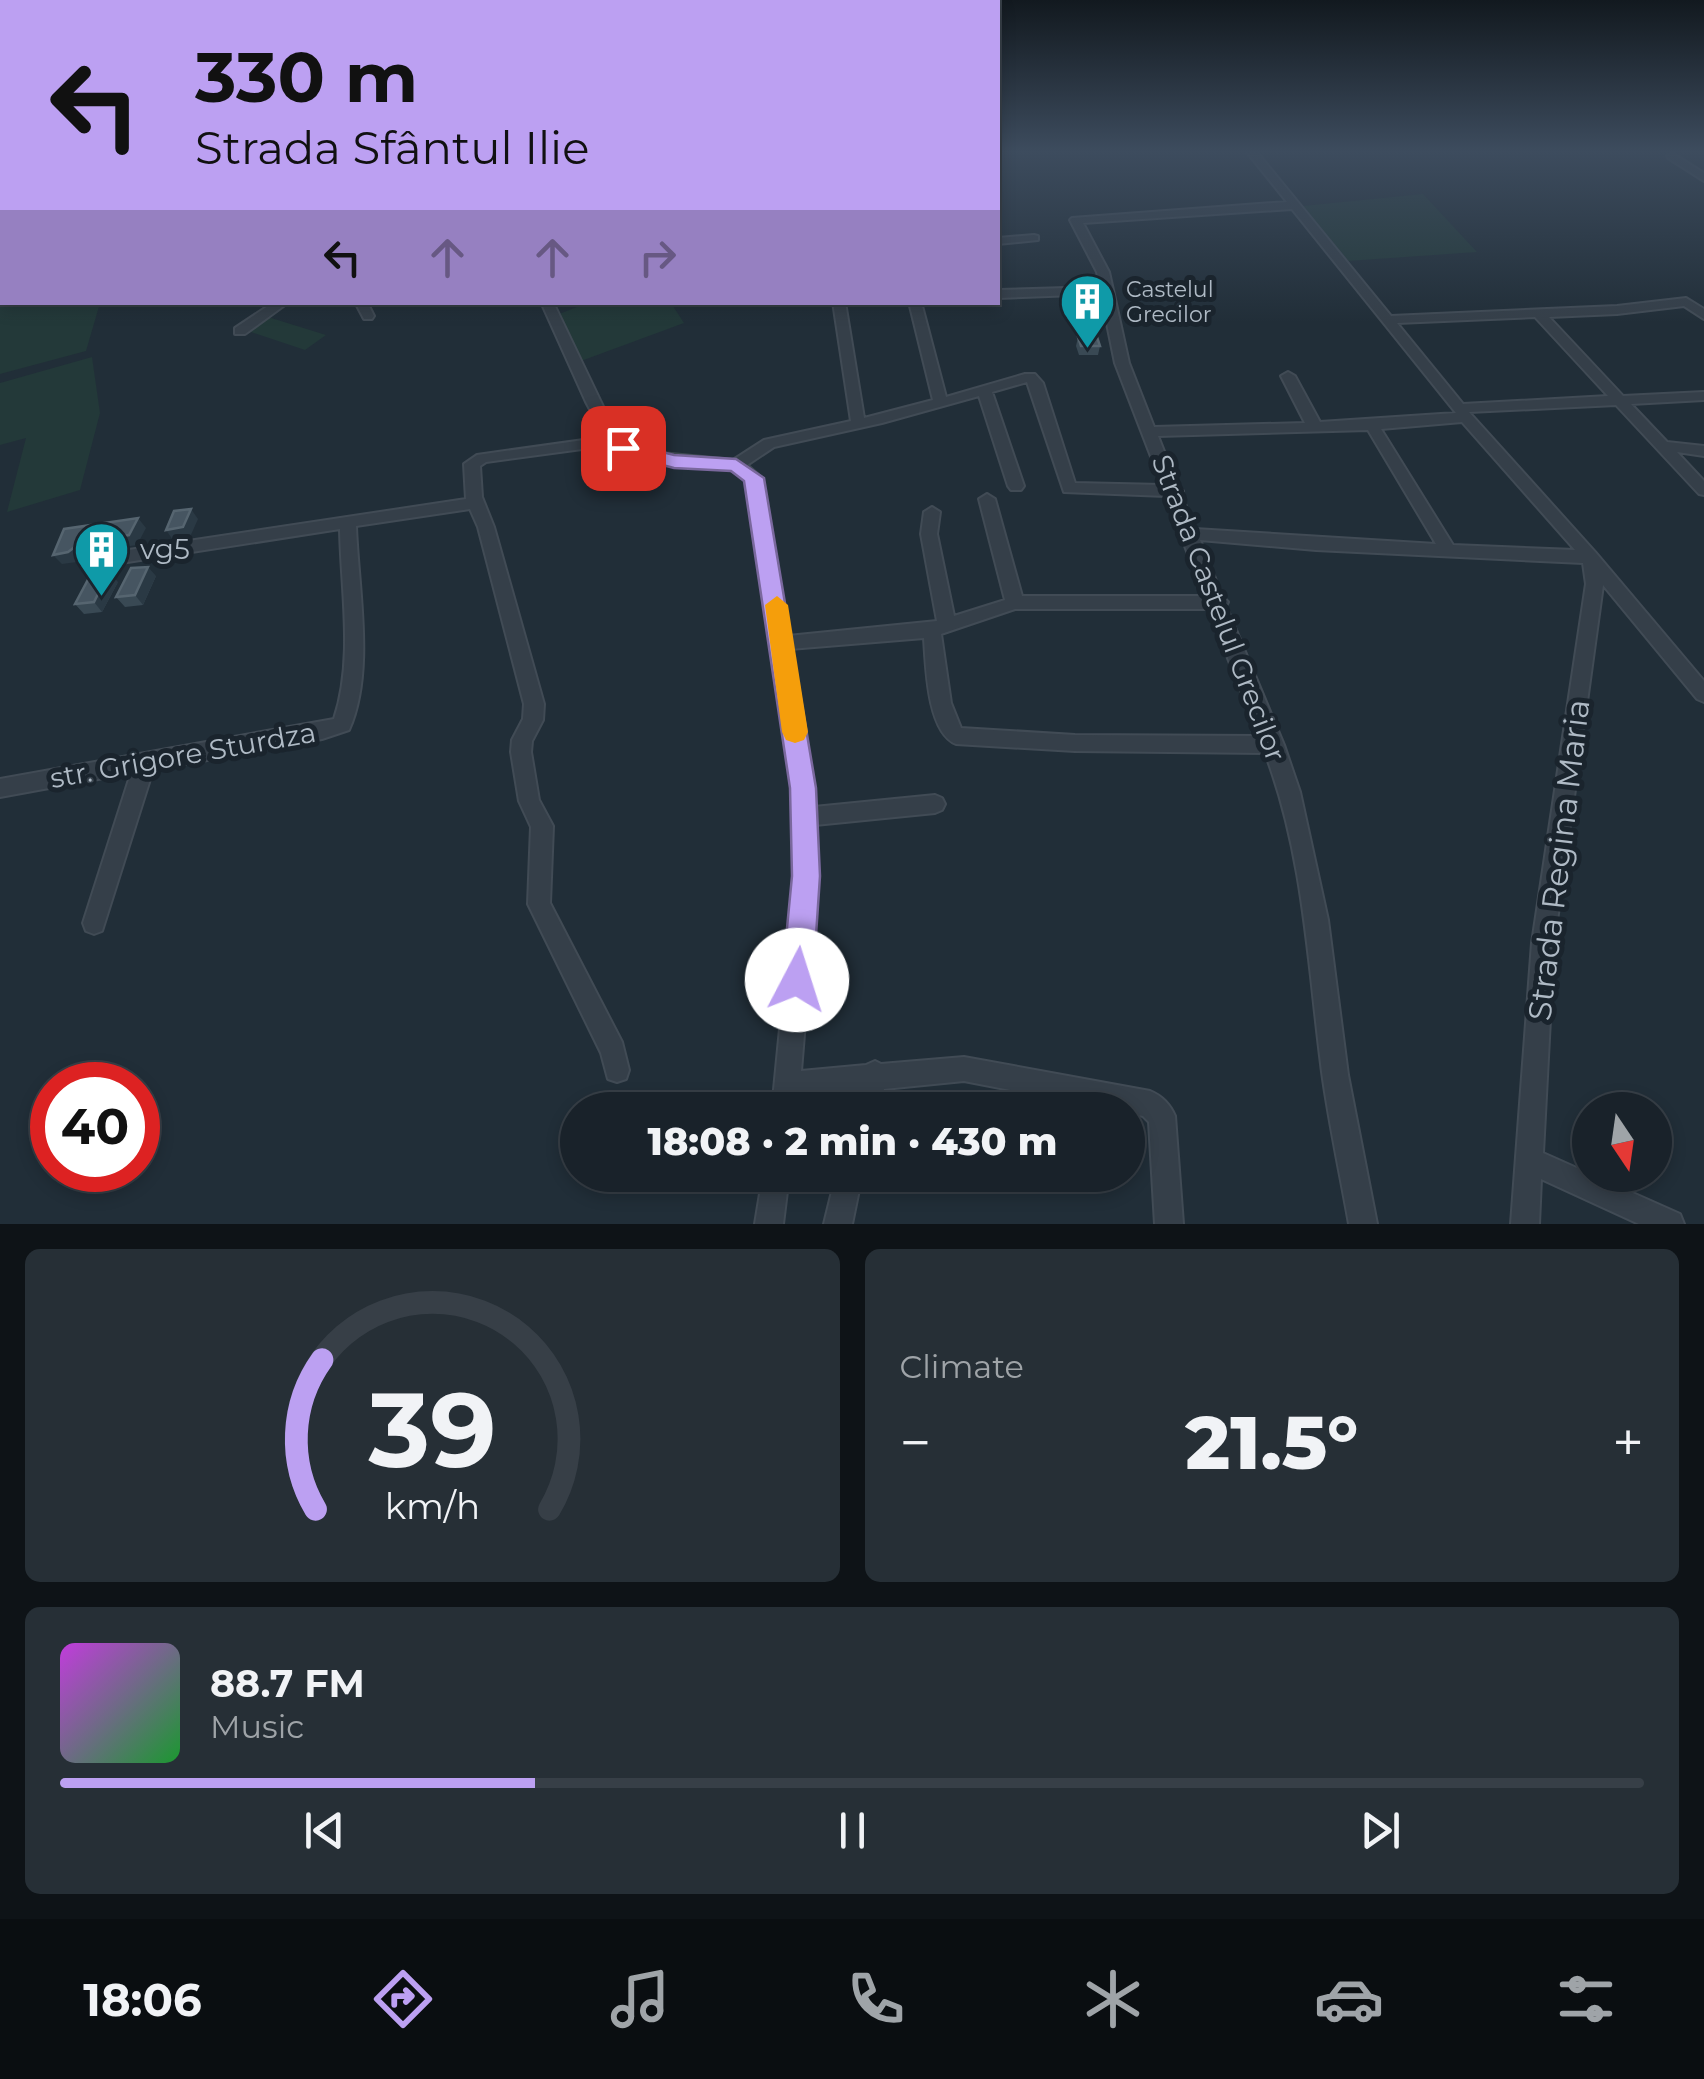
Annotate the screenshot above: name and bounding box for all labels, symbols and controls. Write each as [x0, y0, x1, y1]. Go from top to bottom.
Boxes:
text: 330 m [195, 34, 418, 120]
icon: left [30, 40, 160, 170]
text: Strada Sfântul Ilie [195, 120, 589, 175]
icon: left [315, 230, 370, 285]
icon: ahead [420, 230, 475, 285]
icon: ahead [525, 230, 580, 285]
icon: right [630, 230, 685, 285]
building icon: Castelul Grecilor [1057, 272, 1117, 351]
place label: Castelul Grecilor [1126, 276, 1214, 328]
pin [581, 406, 666, 491]
icon: arrive [596, 421, 651, 476]
street label: Strada Castelul Grecilor [1145, 450, 1293, 766]
building icon: vg5 [71, 519, 131, 598]
place label: vg5 [140, 532, 190, 566]
street label: Strada Regina Maria [1519, 697, 1598, 1023]
street label: str. Grigore Sturdza [47, 715, 319, 795]
position arrow [745, 928, 849, 1032]
speed limit sign: 40 [30, 1062, 160, 1192]
north arrow [1572, 1092, 1672, 1192]
map controls [1572, 1092, 1672, 1192]
text: 18:08 · 2 min · 430 m [648, 1118, 1057, 1165]
text: Climate [900, 1347, 1024, 1386]
text: 39 [367, 1366, 496, 1493]
text: 21.5° [1185, 1396, 1358, 1488]
text: − [900, 1409, 931, 1476]
text: + [1612, 1409, 1644, 1476]
text: km/h [385, 1484, 480, 1528]
text: 88.7 FM [210, 1660, 365, 1707]
text: Music [210, 1707, 304, 1746]
icon: previous [297, 1803, 352, 1858]
icon: pause [825, 1803, 880, 1858]
icon: next [1353, 1803, 1408, 1858]
icon: directions [368, 1964, 438, 2034]
icon: music [605, 1964, 675, 2034]
icon: phone [841, 1964, 911, 2034]
icon: climate [1078, 1964, 1148, 2034]
icon: car [1314, 1964, 1384, 2034]
icon: filters [1551, 1964, 1621, 2034]
text: 18:06 [83, 1972, 202, 2027]

